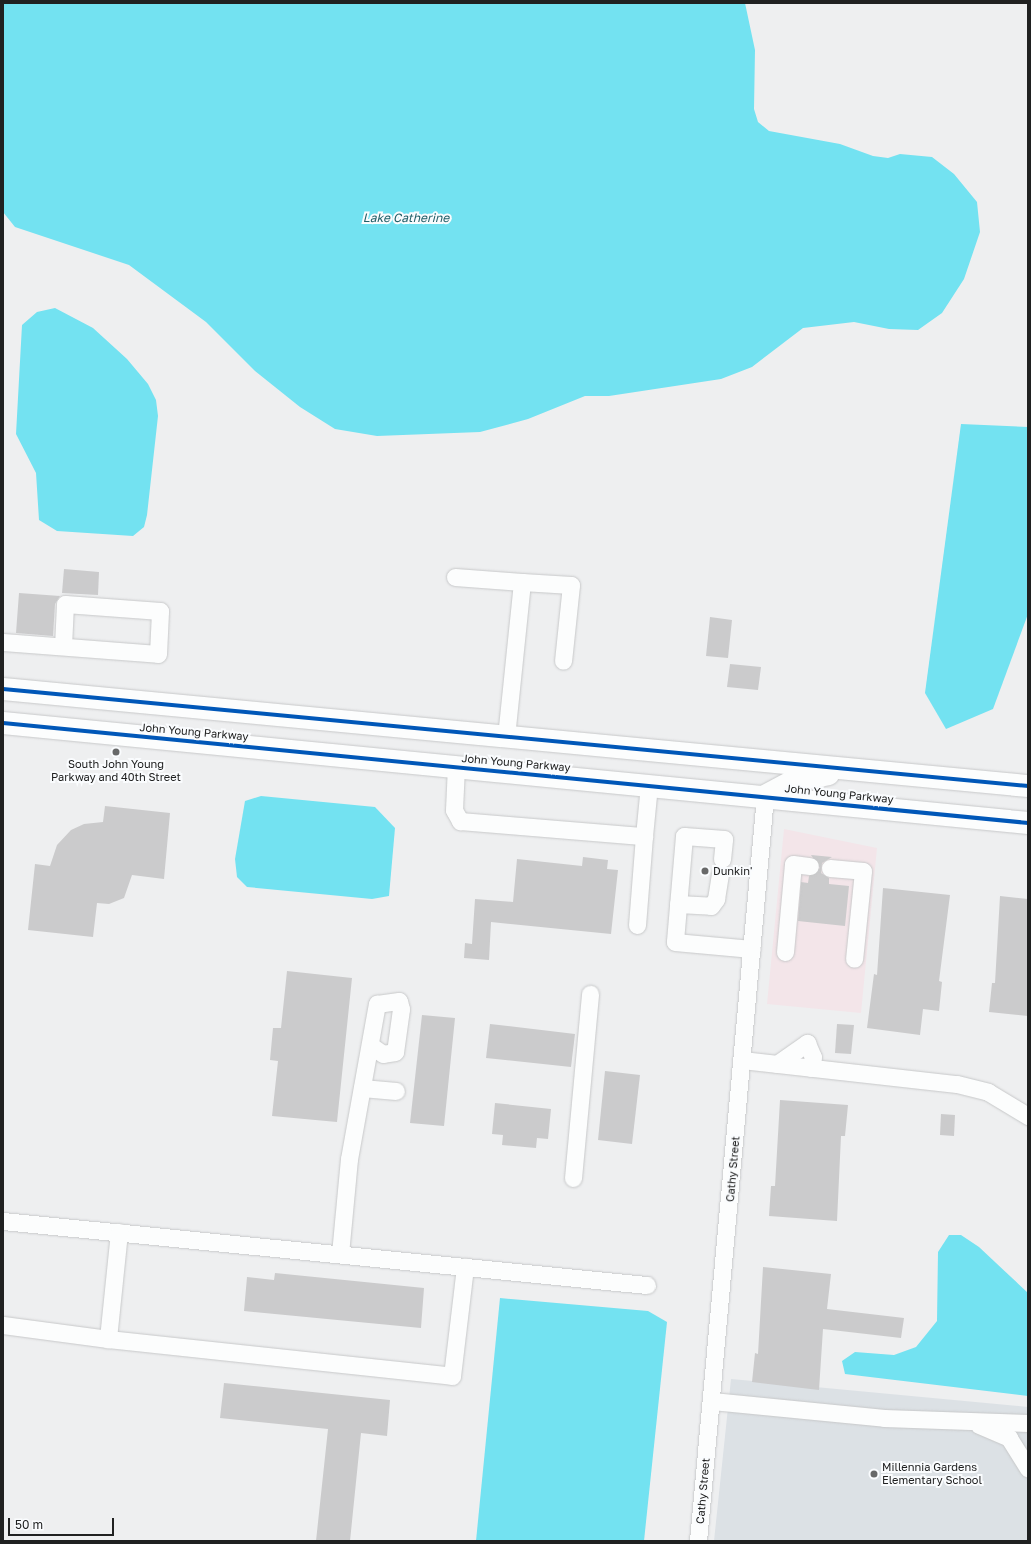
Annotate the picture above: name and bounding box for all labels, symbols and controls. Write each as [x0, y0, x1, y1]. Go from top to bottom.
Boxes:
water label: Lake Catherine [363, 211, 449, 225]
street label: John Young Parkway [139, 721, 249, 743]
marker: South John Young Parkway and 40th Street [111, 747, 121, 757]
street label: John Young Parkway [461, 752, 571, 774]
place label: South John Young Parkway and 40th Street [51, 758, 181, 784]
street label: John Young Parkway [784, 782, 894, 806]
place label: Dunkin' [713, 864, 752, 878]
marker: Dunkin' [700, 866, 710, 876]
street label: Cathy Street [724, 1136, 742, 1202]
street label: Cathy Street [694, 1458, 712, 1524]
place label: Millennia Gardens Elementary School [882, 1461, 982, 1487]
marker: Millennia Gardens Elementary School [869, 1469, 879, 1479]
scale bar [10, 1510, 116, 1536]
text: 50 m [15, 1517, 43, 1532]

